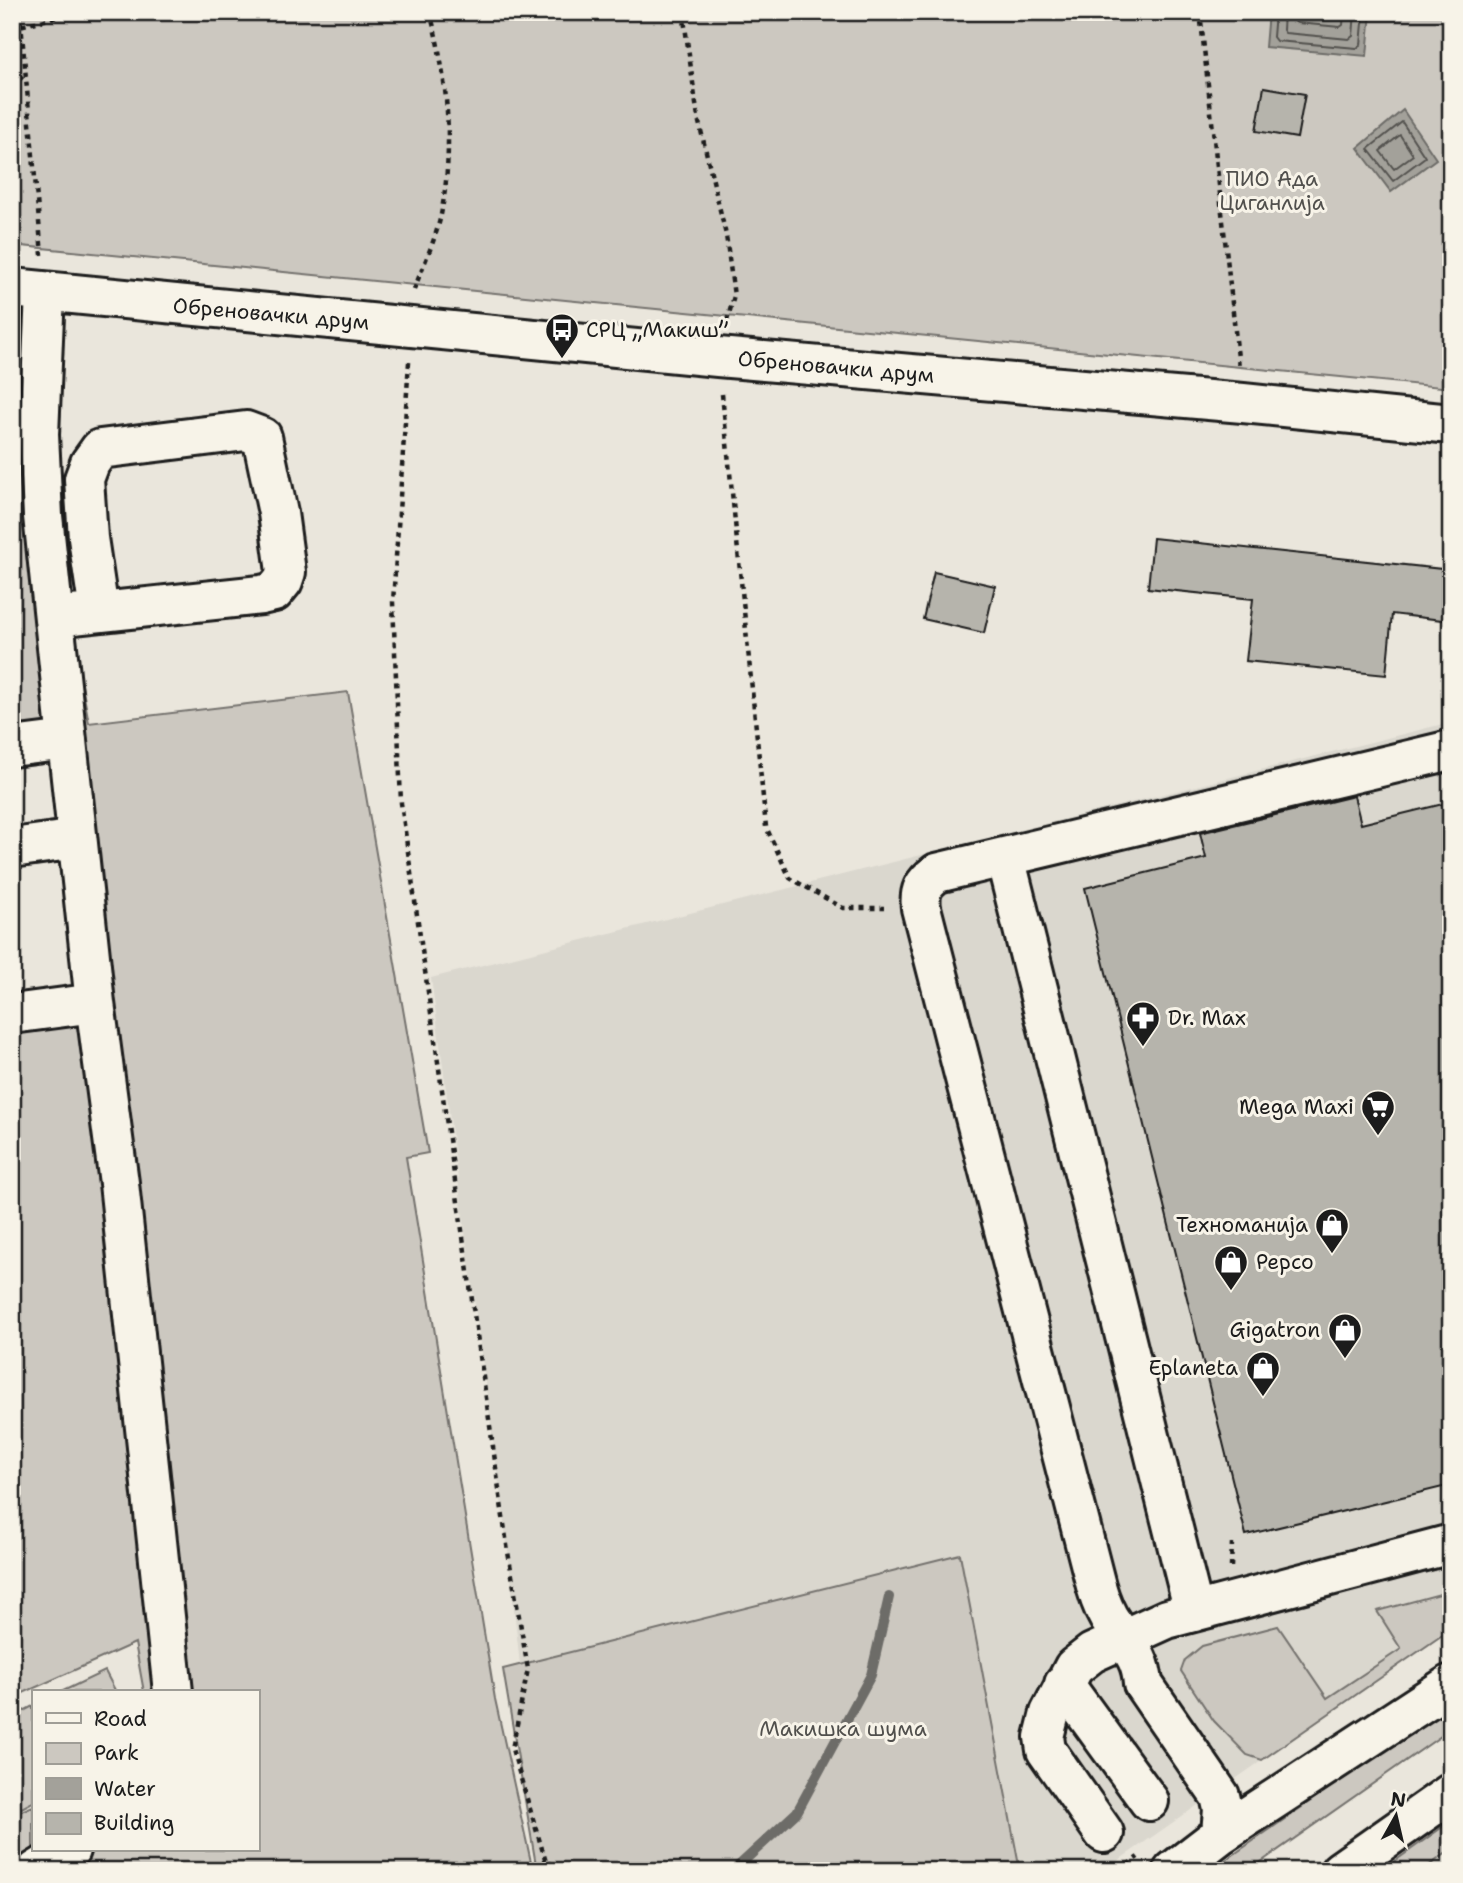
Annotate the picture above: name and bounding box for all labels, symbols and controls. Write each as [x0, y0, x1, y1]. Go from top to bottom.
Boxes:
park label: ПИО Ада Циганлија [1219, 165, 1325, 217]
street label: Обреновачки друм [172, 291, 370, 337]
bus stop icon: СРЦ „Макиш” [543, 311, 581, 360]
place label: СРЦ „Макиш” [586, 316, 728, 344]
street label: Обреновачки друм [737, 344, 935, 390]
pharmacy icon: Dr. Max [1124, 999, 1162, 1048]
place label: Dr. Max [1168, 1004, 1246, 1032]
supermarket icon: Mega Maxi [1359, 1088, 1397, 1137]
place label: Mega Maxi [1239, 1093, 1354, 1121]
shop icon: Техноманија [1313, 1206, 1351, 1255]
place label: Техноманија [1176, 1211, 1308, 1239]
shop icon: Pepco [1212, 1243, 1250, 1292]
place label: Pepco [1256, 1248, 1314, 1276]
shop icon: Gigatron [1326, 1311, 1364, 1360]
place label: Gigatron [1230, 1316, 1320, 1344]
shop icon: Eplaneta [1244, 1349, 1282, 1398]
place label: Eplaneta [1148, 1354, 1238, 1382]
legend [32, 1690, 259, 1852]
text: Road [94, 1705, 147, 1733]
park label: Макишка шума [759, 1715, 927, 1743]
text: Park [94, 1739, 139, 1767]
text: Water [94, 1775, 156, 1803]
north arrow [1362, 1782, 1432, 1852]
text: N [1389, 1786, 1407, 1813]
text: Building [94, 1809, 174, 1837]

